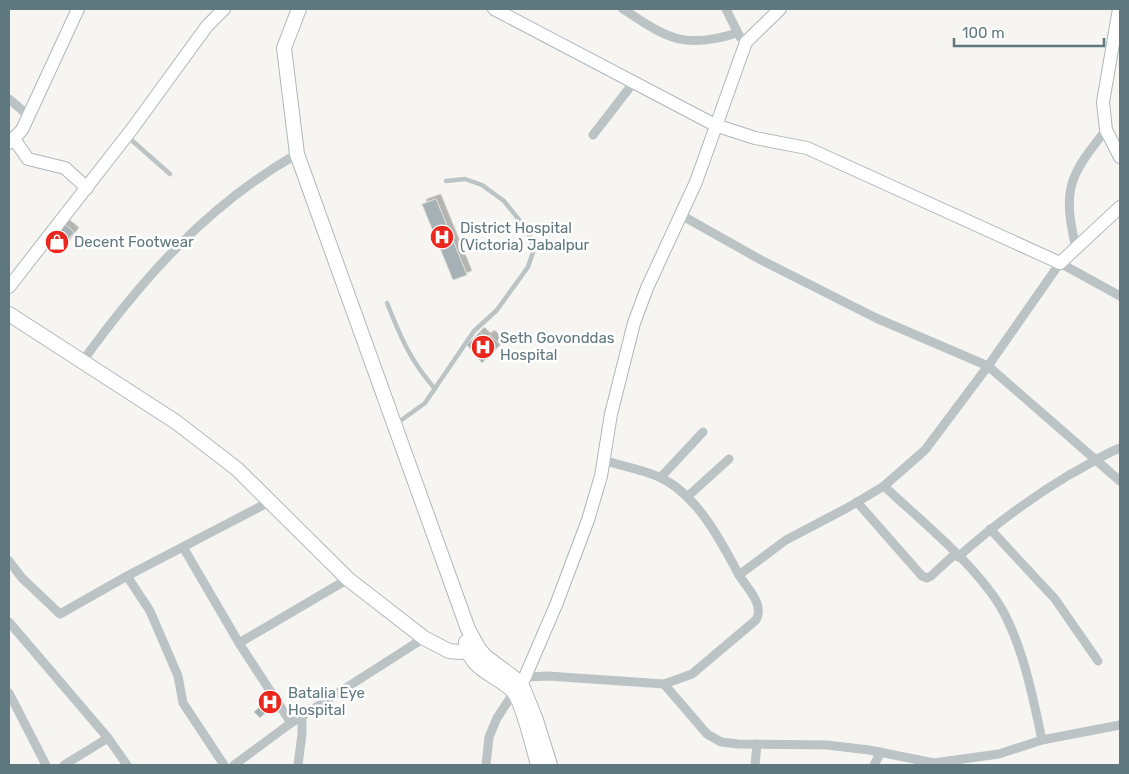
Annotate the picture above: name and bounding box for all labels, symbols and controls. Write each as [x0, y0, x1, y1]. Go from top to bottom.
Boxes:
scale bar [954, 15, 1104, 47]
text: 100 m [962, 24, 1004, 42]
place label: District Hospital (Victoria) Jabalpur [460, 219, 590, 254]
hospital icon: District Hospital (Victoria) Jabalpur [429, 224, 455, 250]
shop icon: Decent Footwear [44, 229, 70, 255]
place label: Decent Footwear [74, 233, 194, 251]
place label: Seth Govonddas Hospital [500, 329, 615, 364]
hospital icon: Seth Govonddas Hospital [470, 334, 496, 360]
place label: Batalia Eye Hospital [288, 684, 365, 719]
hospital icon: Batalia Eye Hospital [257, 689, 283, 715]

